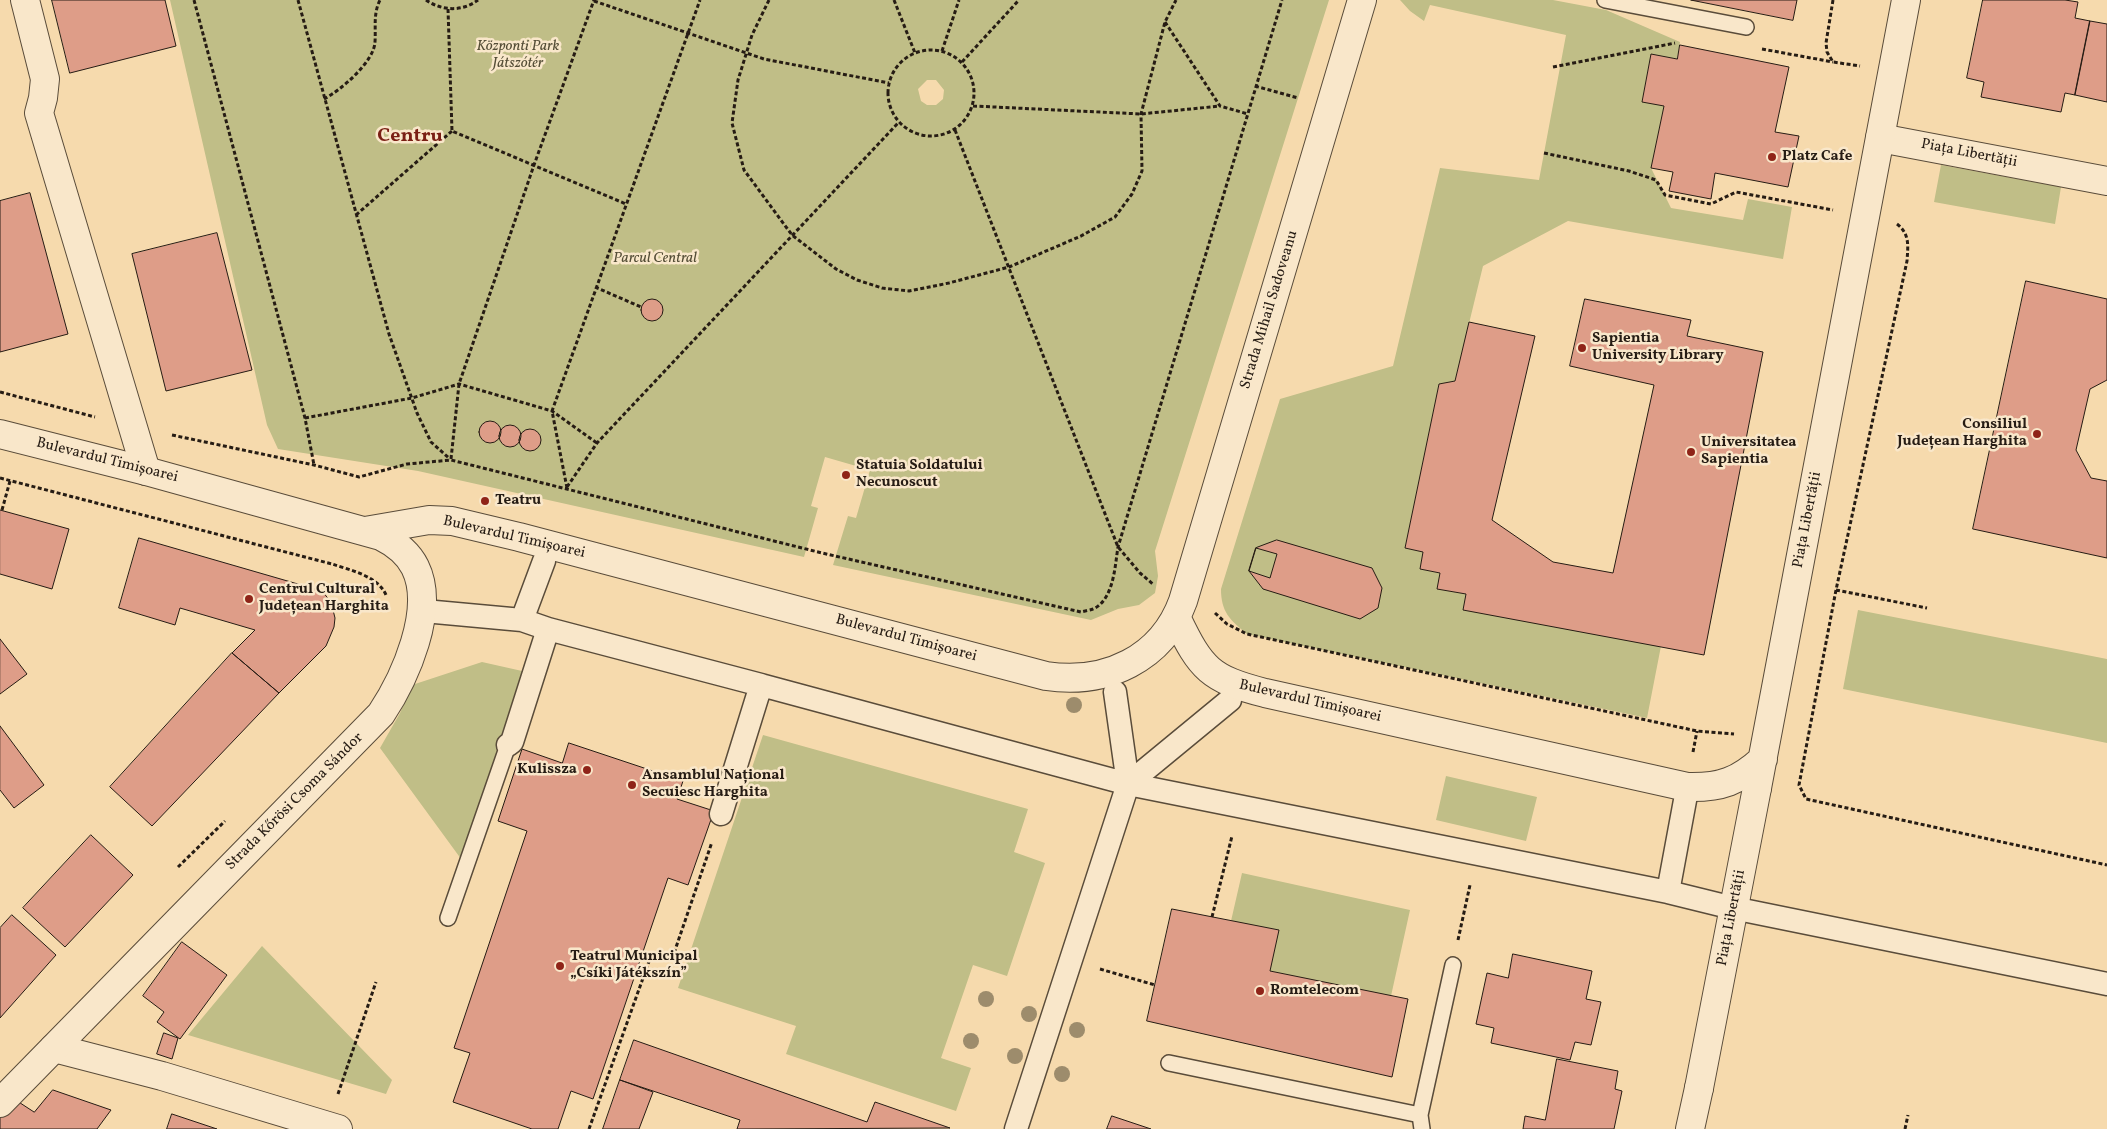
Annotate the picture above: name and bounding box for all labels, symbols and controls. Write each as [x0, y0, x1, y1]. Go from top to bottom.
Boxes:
park label: Központi Park Játszótér [476, 38, 560, 73]
district label: Centru [377, 125, 443, 149]
street label: Piața Libertății [1919, 136, 2019, 172]
place label: Platz Cafe [1782, 148, 1852, 166]
marker: Platz Cafe [1766, 151, 1778, 163]
street label: Strada Mihail Sadoveanu [1237, 229, 1303, 391]
park label: Parcul Central [613, 250, 697, 268]
place label: Sapientia University Library [1592, 330, 1724, 365]
marker: Sapientia University Library [1576, 342, 1588, 354]
place label: Consiliul Județean Harghita [1897, 416, 2027, 451]
marker: Consiliul Județean Harghita [2031, 428, 2043, 440]
place label: Universitatea Sapientia [1701, 434, 1797, 469]
street label: Bulevardul Timișoarei [34, 435, 180, 487]
marker: Universitatea Sapientia [1685, 446, 1697, 458]
place label: Statuia Soldatului Necunoscut [856, 457, 983, 492]
marker: Statuia Soldatului Necunoscut [840, 469, 852, 481]
street label: Piața Libertății [1790, 470, 1826, 570]
place label: Teatru [495, 492, 541, 510]
marker: Teatru [479, 495, 491, 507]
street label: Bulevardul Timișoarei [441, 513, 587, 563]
place label: Centrul Cultural Județean Harghita [259, 581, 389, 616]
marker: Centrul Cultural Județean Harghita [243, 593, 255, 605]
street label: Bulevardul Timișoarei [833, 611, 979, 667]
street label: Bulevardul Timișoarei [1237, 677, 1383, 727]
street label: Strada Kőrösi Csoma Sándor [222, 729, 368, 875]
place label: Kulissza [517, 761, 577, 779]
marker: Kulissza [581, 764, 593, 776]
place label: Ansamblul Național Secuiesc Harghita [642, 767, 785, 802]
marker: Ansamblul Național Secuiesc Harghita [626, 779, 638, 791]
street label: Piața Libertății [1714, 868, 1750, 968]
place label: Teatrul Municipal „Csíki Játékszín” [570, 948, 698, 983]
marker: Teatrul Municipal „Csíki Játékszín” [554, 960, 566, 972]
place label: Romtelecom [1270, 982, 1359, 1000]
marker: Romtelecom [1254, 985, 1266, 997]

